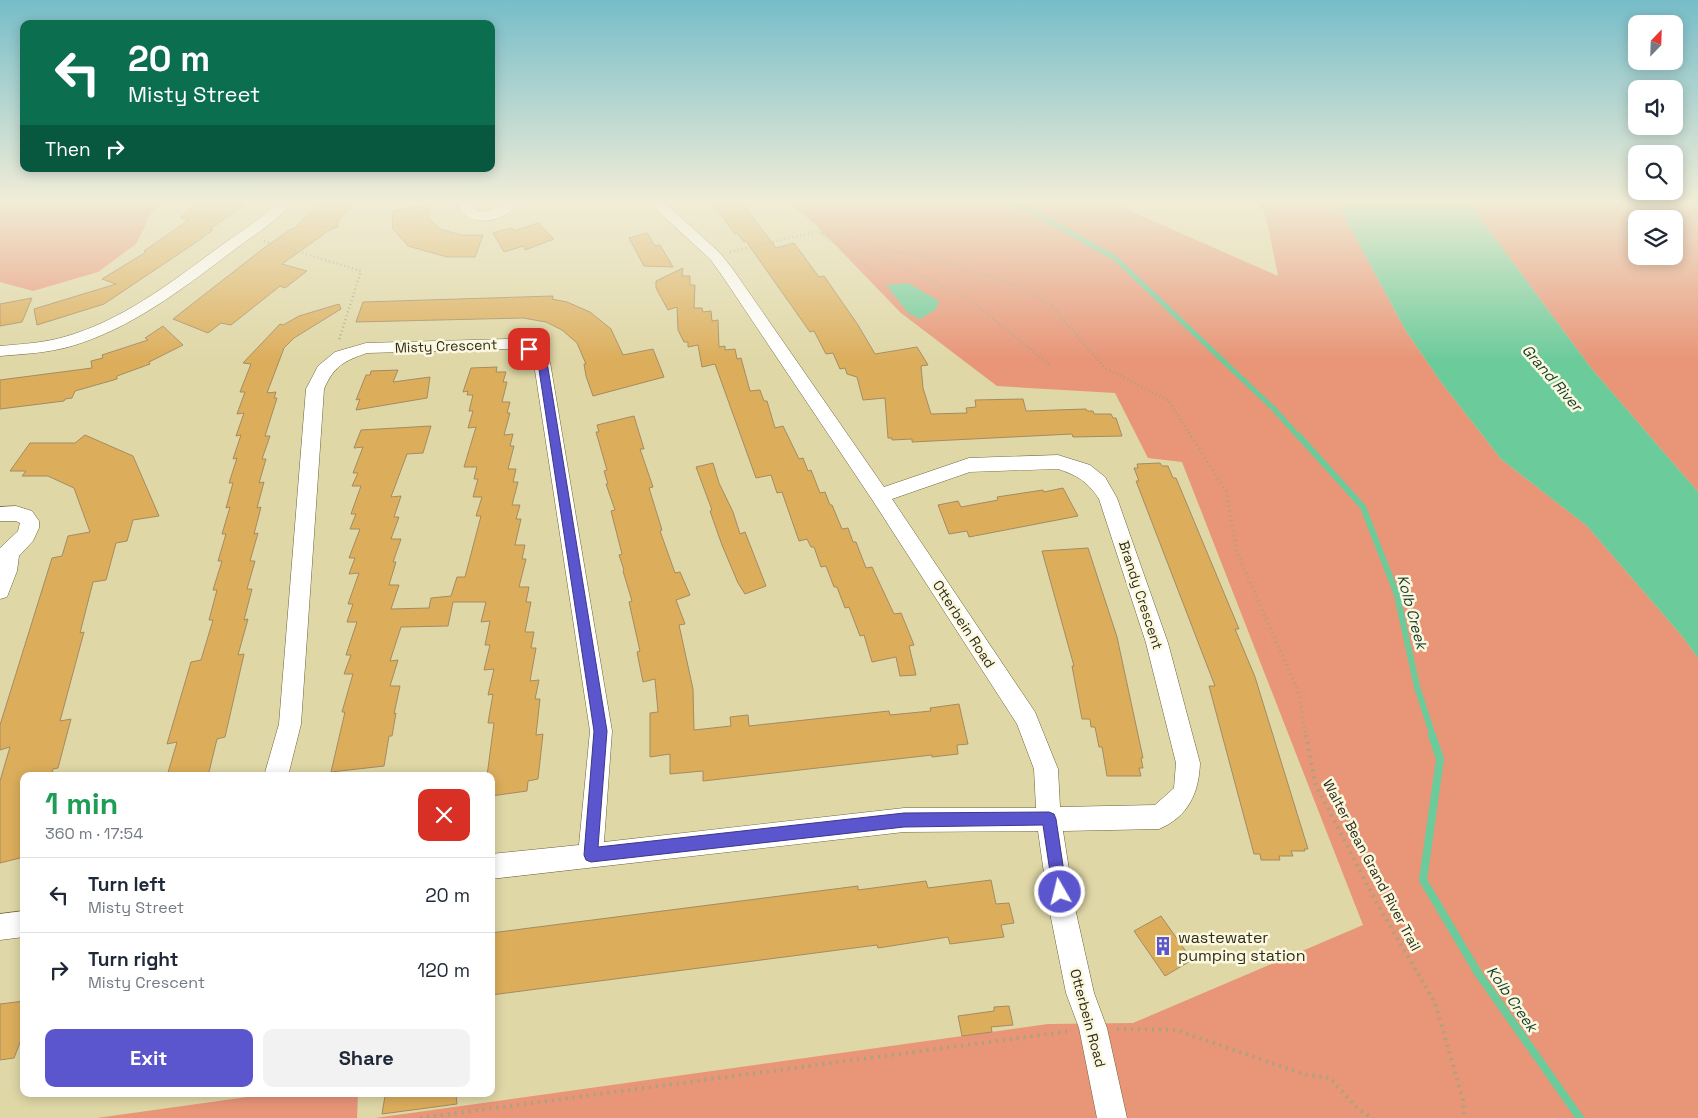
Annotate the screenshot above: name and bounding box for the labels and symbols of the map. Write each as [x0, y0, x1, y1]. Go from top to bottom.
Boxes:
north arrow [1628, 15, 1682, 70]
pin [508, 328, 550, 370]
street label: Misty Crescent [394, 335, 498, 357]
water label: Grand River [1518, 340, 1587, 416]
street label: Brandy Crescent [1115, 538, 1167, 652]
water label: Kolb Creek [1393, 573, 1432, 653]
street label: Otterbein Road [929, 577, 999, 671]
street label: Walter Bean Grand River Trail [1319, 776, 1425, 954]
position arrow [1033, 865, 1085, 917]
place label: wastewater pumping station [1178, 927, 1306, 966]
building icon: wastewater pumping station [1152, 935, 1174, 957]
water label: Kolb Creek [1483, 962, 1543, 1037]
street label: Otterbein Road [1066, 967, 1110, 1069]

